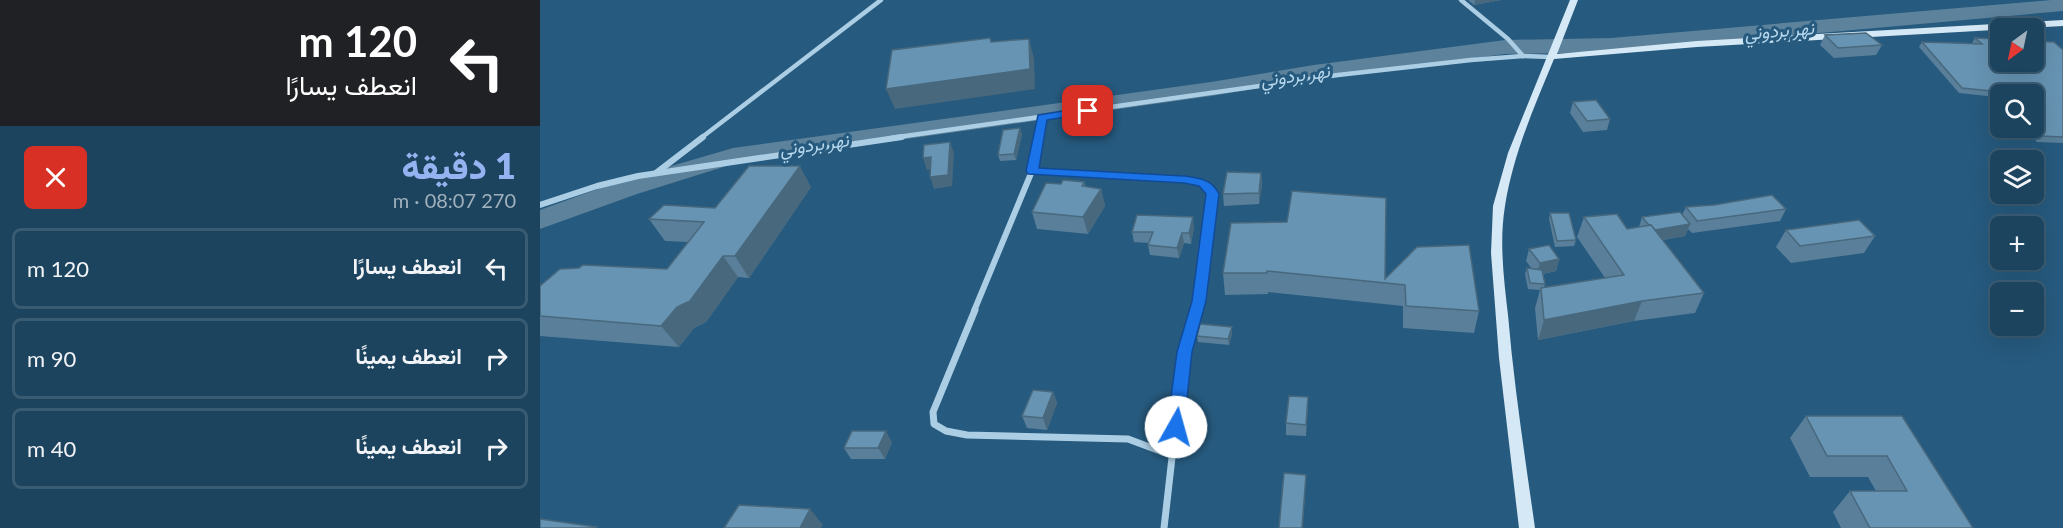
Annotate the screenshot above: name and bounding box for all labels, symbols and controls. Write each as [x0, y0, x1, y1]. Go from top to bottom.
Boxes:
text: 120 m [299, 16, 417, 66]
water label: نهر بردوني [1743, 16, 1816, 49]
north arrow [1990, 18, 2044, 72]
map controls [1990, 18, 2044, 336]
icon: left [438, 24, 516, 102]
water label: نهر بردوني [1259, 59, 1333, 96]
text: انعطف يسارًا [285, 68, 417, 101]
button: search [1990, 84, 2044, 138]
pin [1062, 85, 1113, 136]
icon: arrive [1071, 94, 1104, 127]
water label: نهر بردوني [778, 128, 852, 165]
text: 1 دقيقة [402, 143, 516, 187]
button: close [24, 146, 87, 209]
button: layers [1990, 150, 2044, 204]
text: 270 m · 08:07 [393, 188, 516, 212]
button: + [1990, 216, 2044, 270]
text: انعطف يسارًا [353, 252, 462, 279]
icon: left [480, 252, 513, 285]
text: 120 m [27, 255, 89, 282]
button: − [1990, 282, 2044, 336]
text: انعطف يمينًا [355, 342, 462, 369]
icon: right [480, 342, 513, 375]
text: 90 m [27, 345, 76, 372]
position arrow [1144, 395, 1208, 459]
text: انعطف يمينًا [355, 432, 462, 459]
icon: right [480, 432, 513, 465]
text: 40 m [27, 435, 76, 462]

